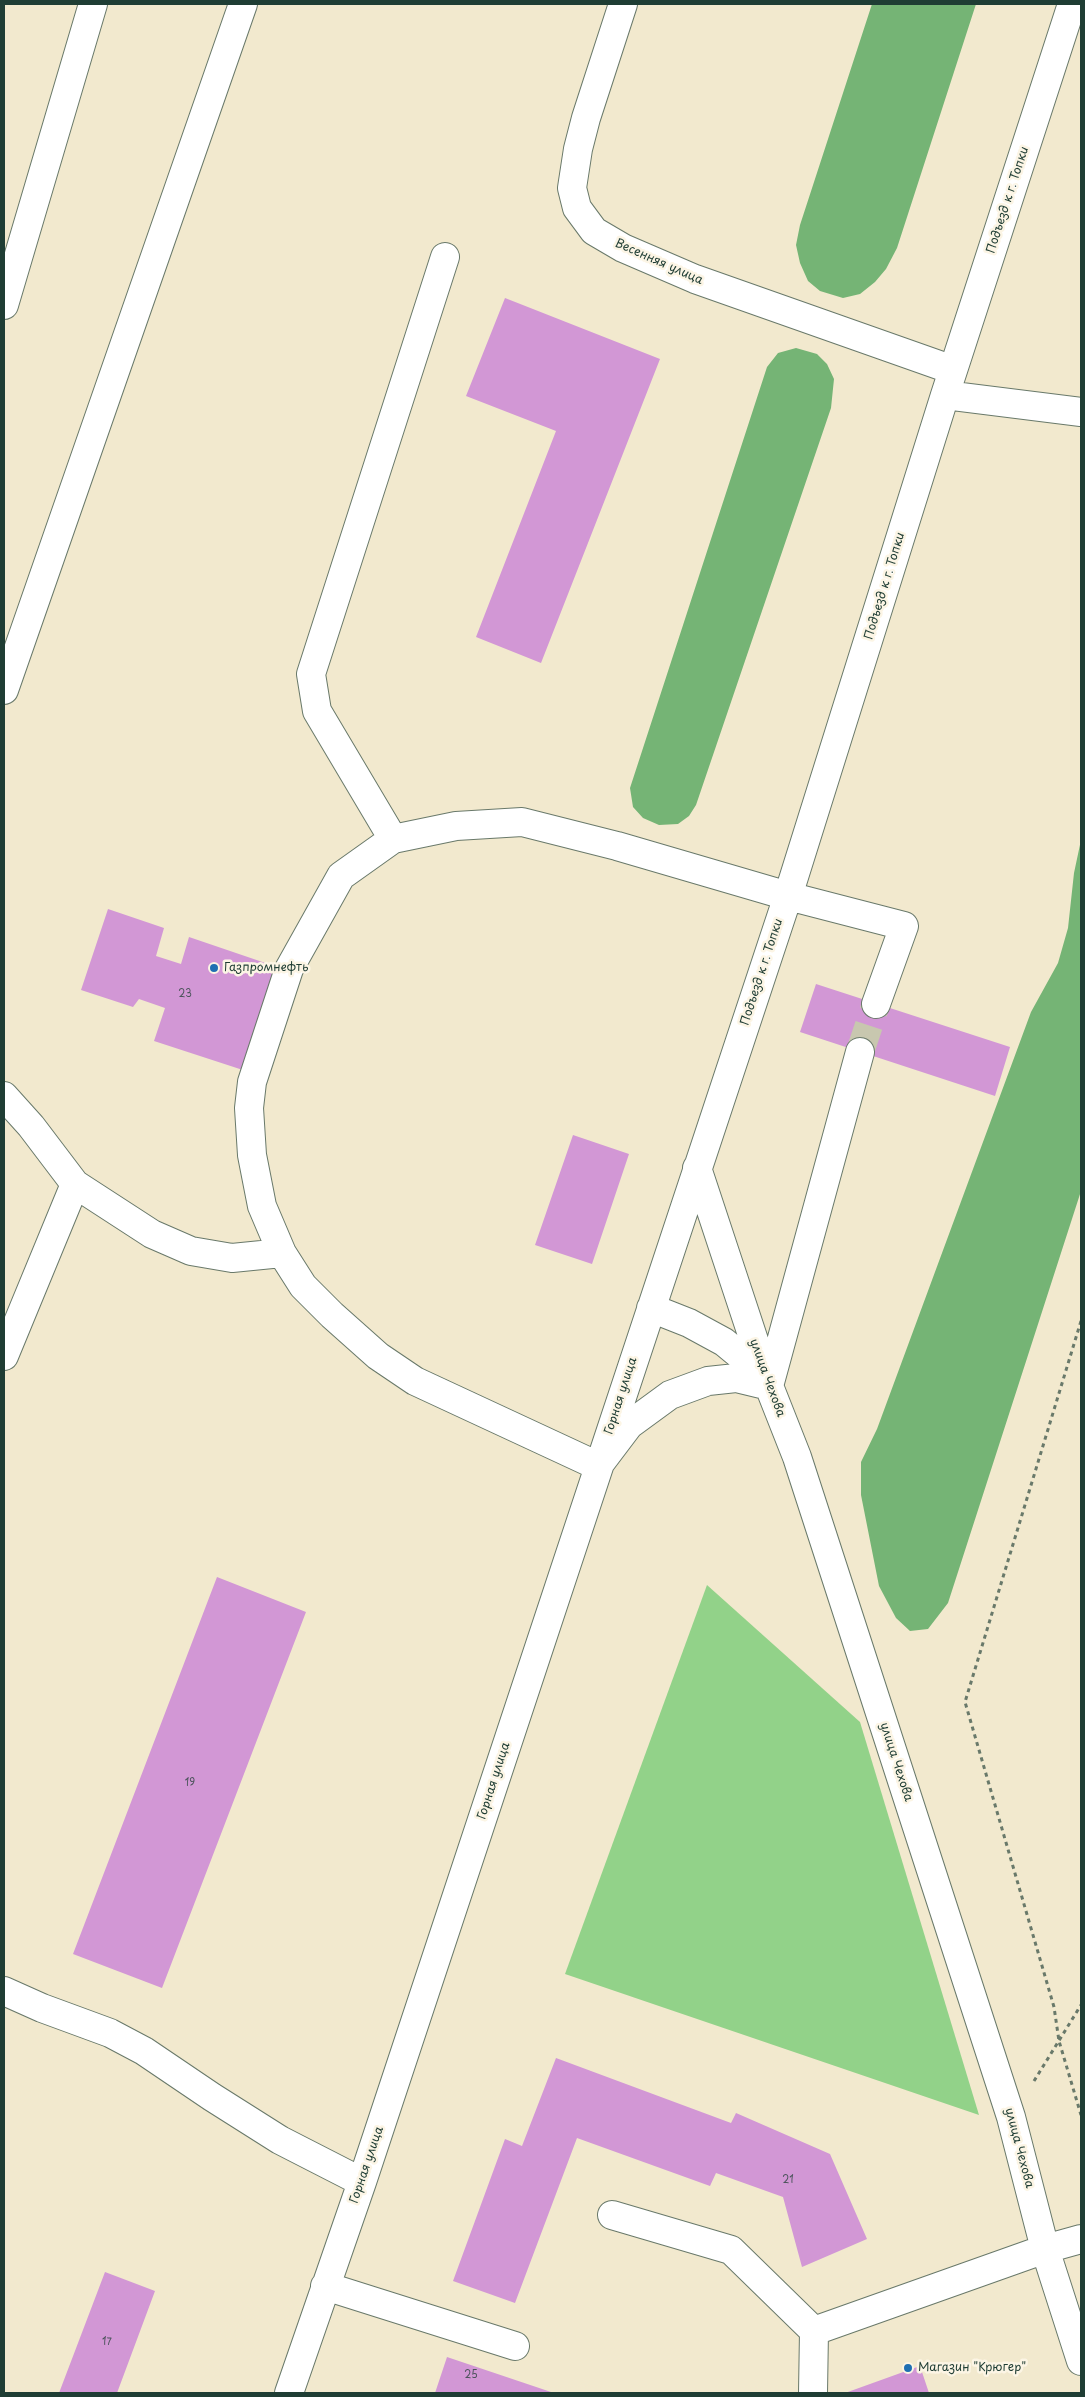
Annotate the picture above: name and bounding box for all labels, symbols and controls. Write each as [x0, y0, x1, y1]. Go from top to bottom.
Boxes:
street label: Подъезд к г. Топки [984, 145, 1032, 255]
street label: Весенняя улица [613, 236, 705, 288]
street label: Подъезд к г. Топки [862, 531, 908, 641]
street label: Подъезд к г. Топки [738, 917, 786, 1027]
place label: Газпромнефть [224, 961, 308, 975]
marker: Газпромнефть [208, 962, 220, 974]
house number: 23 [178, 988, 192, 1000]
street label: улица Чехова [746, 1337, 788, 1419]
street label: Горная улица [602, 1356, 640, 1436]
street label: улица Чехова [876, 1721, 916, 1803]
street label: Горная улица [475, 1741, 513, 1821]
house number: 19 [185, 1777, 195, 1789]
street label: улица Чехова [1001, 2106, 1037, 2190]
street label: Горная улица [347, 2125, 387, 2205]
house number: 21 [782, 2174, 794, 2186]
house number: 17 [102, 2336, 112, 2348]
place label: Магазин "Крюгер" [918, 2361, 1026, 2375]
marker: Магазин "Крюгер" [902, 2362, 914, 2374]
house number: 25 [464, 2369, 478, 2381]

